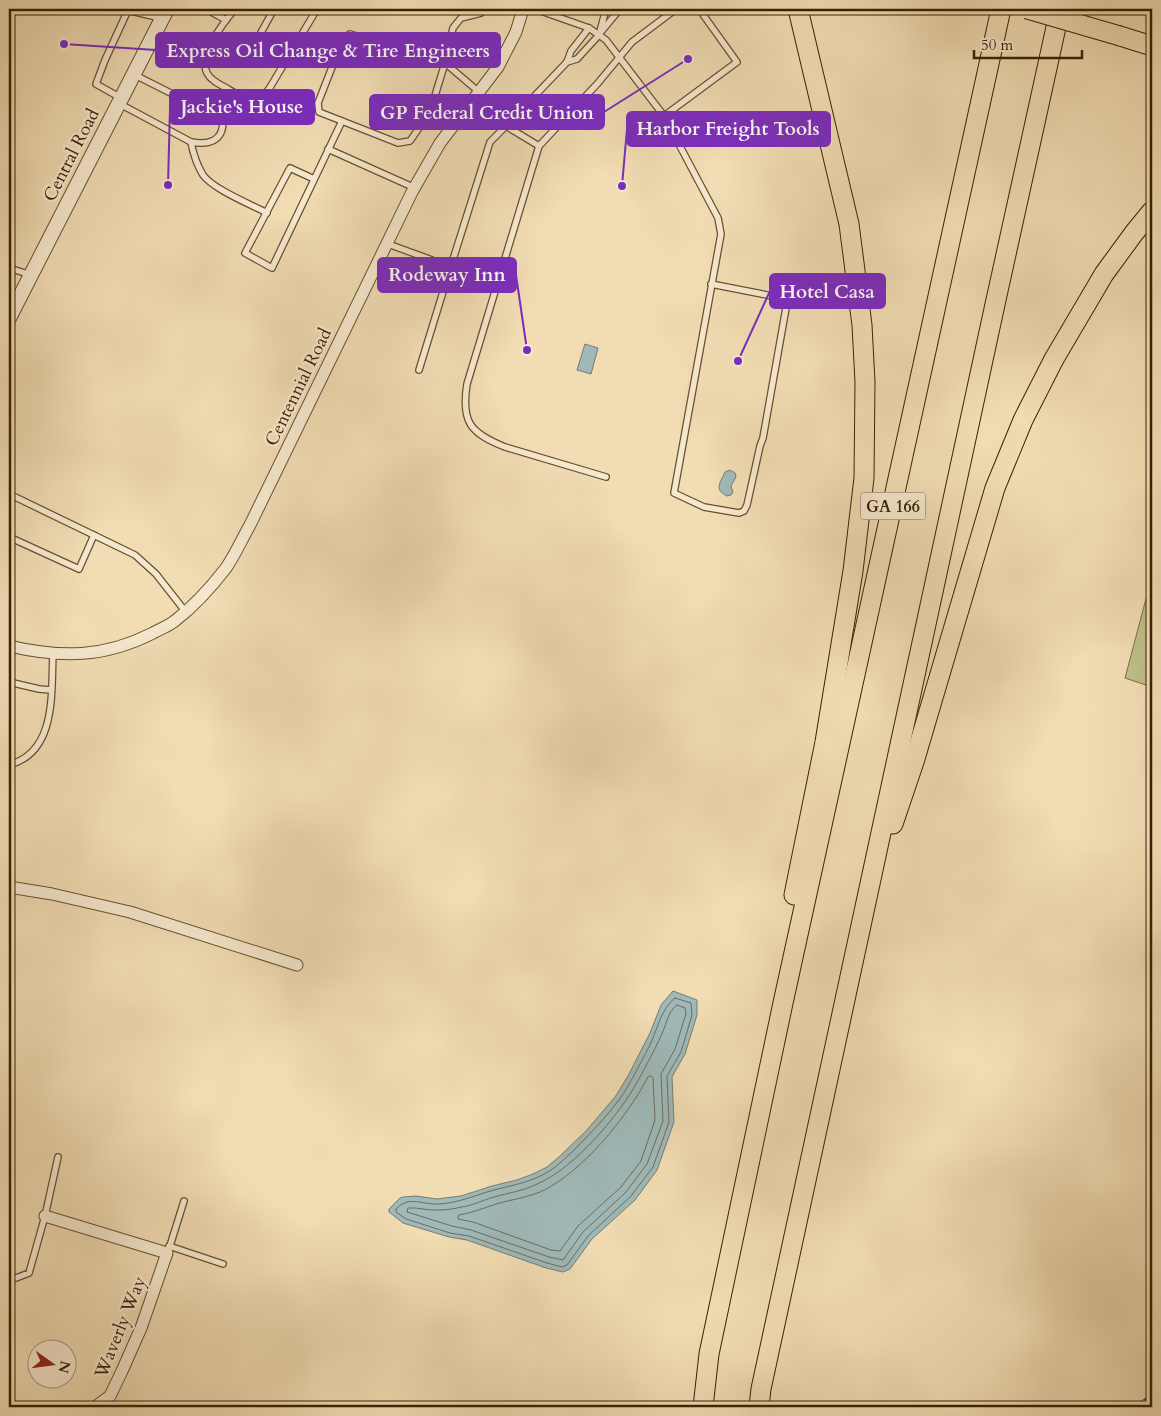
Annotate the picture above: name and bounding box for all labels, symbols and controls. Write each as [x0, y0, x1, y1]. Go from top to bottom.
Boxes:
scale bar [974, 28, 1081, 60]
callout: Express Oil Change & Tire Engineers [156, 33, 500, 67]
text: 50 m [981, 35, 1013, 55]
text: Express Oil Change & Tire Engineers [166, 38, 490, 64]
callout: Jackie's House [170, 90, 314, 124]
text: Jackie's House [177, 94, 304, 120]
callout: GP Federal Credit Union [370, 95, 604, 129]
text: GP Federal Credit Union [380, 100, 595, 126]
street label: Central Road [37, 104, 106, 206]
callout: Harbor Freight Tools [627, 112, 830, 146]
text: Harbor Freight Tools [636, 116, 820, 142]
callout: Rodeway Inn [378, 258, 516, 292]
text: Rodeway Inn [388, 262, 506, 288]
callout: Hotel Casa [770, 274, 885, 308]
text: Hotel Casa [779, 279, 875, 305]
street label: Centennial Road [259, 324, 338, 450]
road number: GA 166 [860, 492, 926, 520]
street label: Waverly Way [88, 1272, 152, 1383]
north arrow [28, 1338, 78, 1388]
text: N [53, 1359, 75, 1375]

